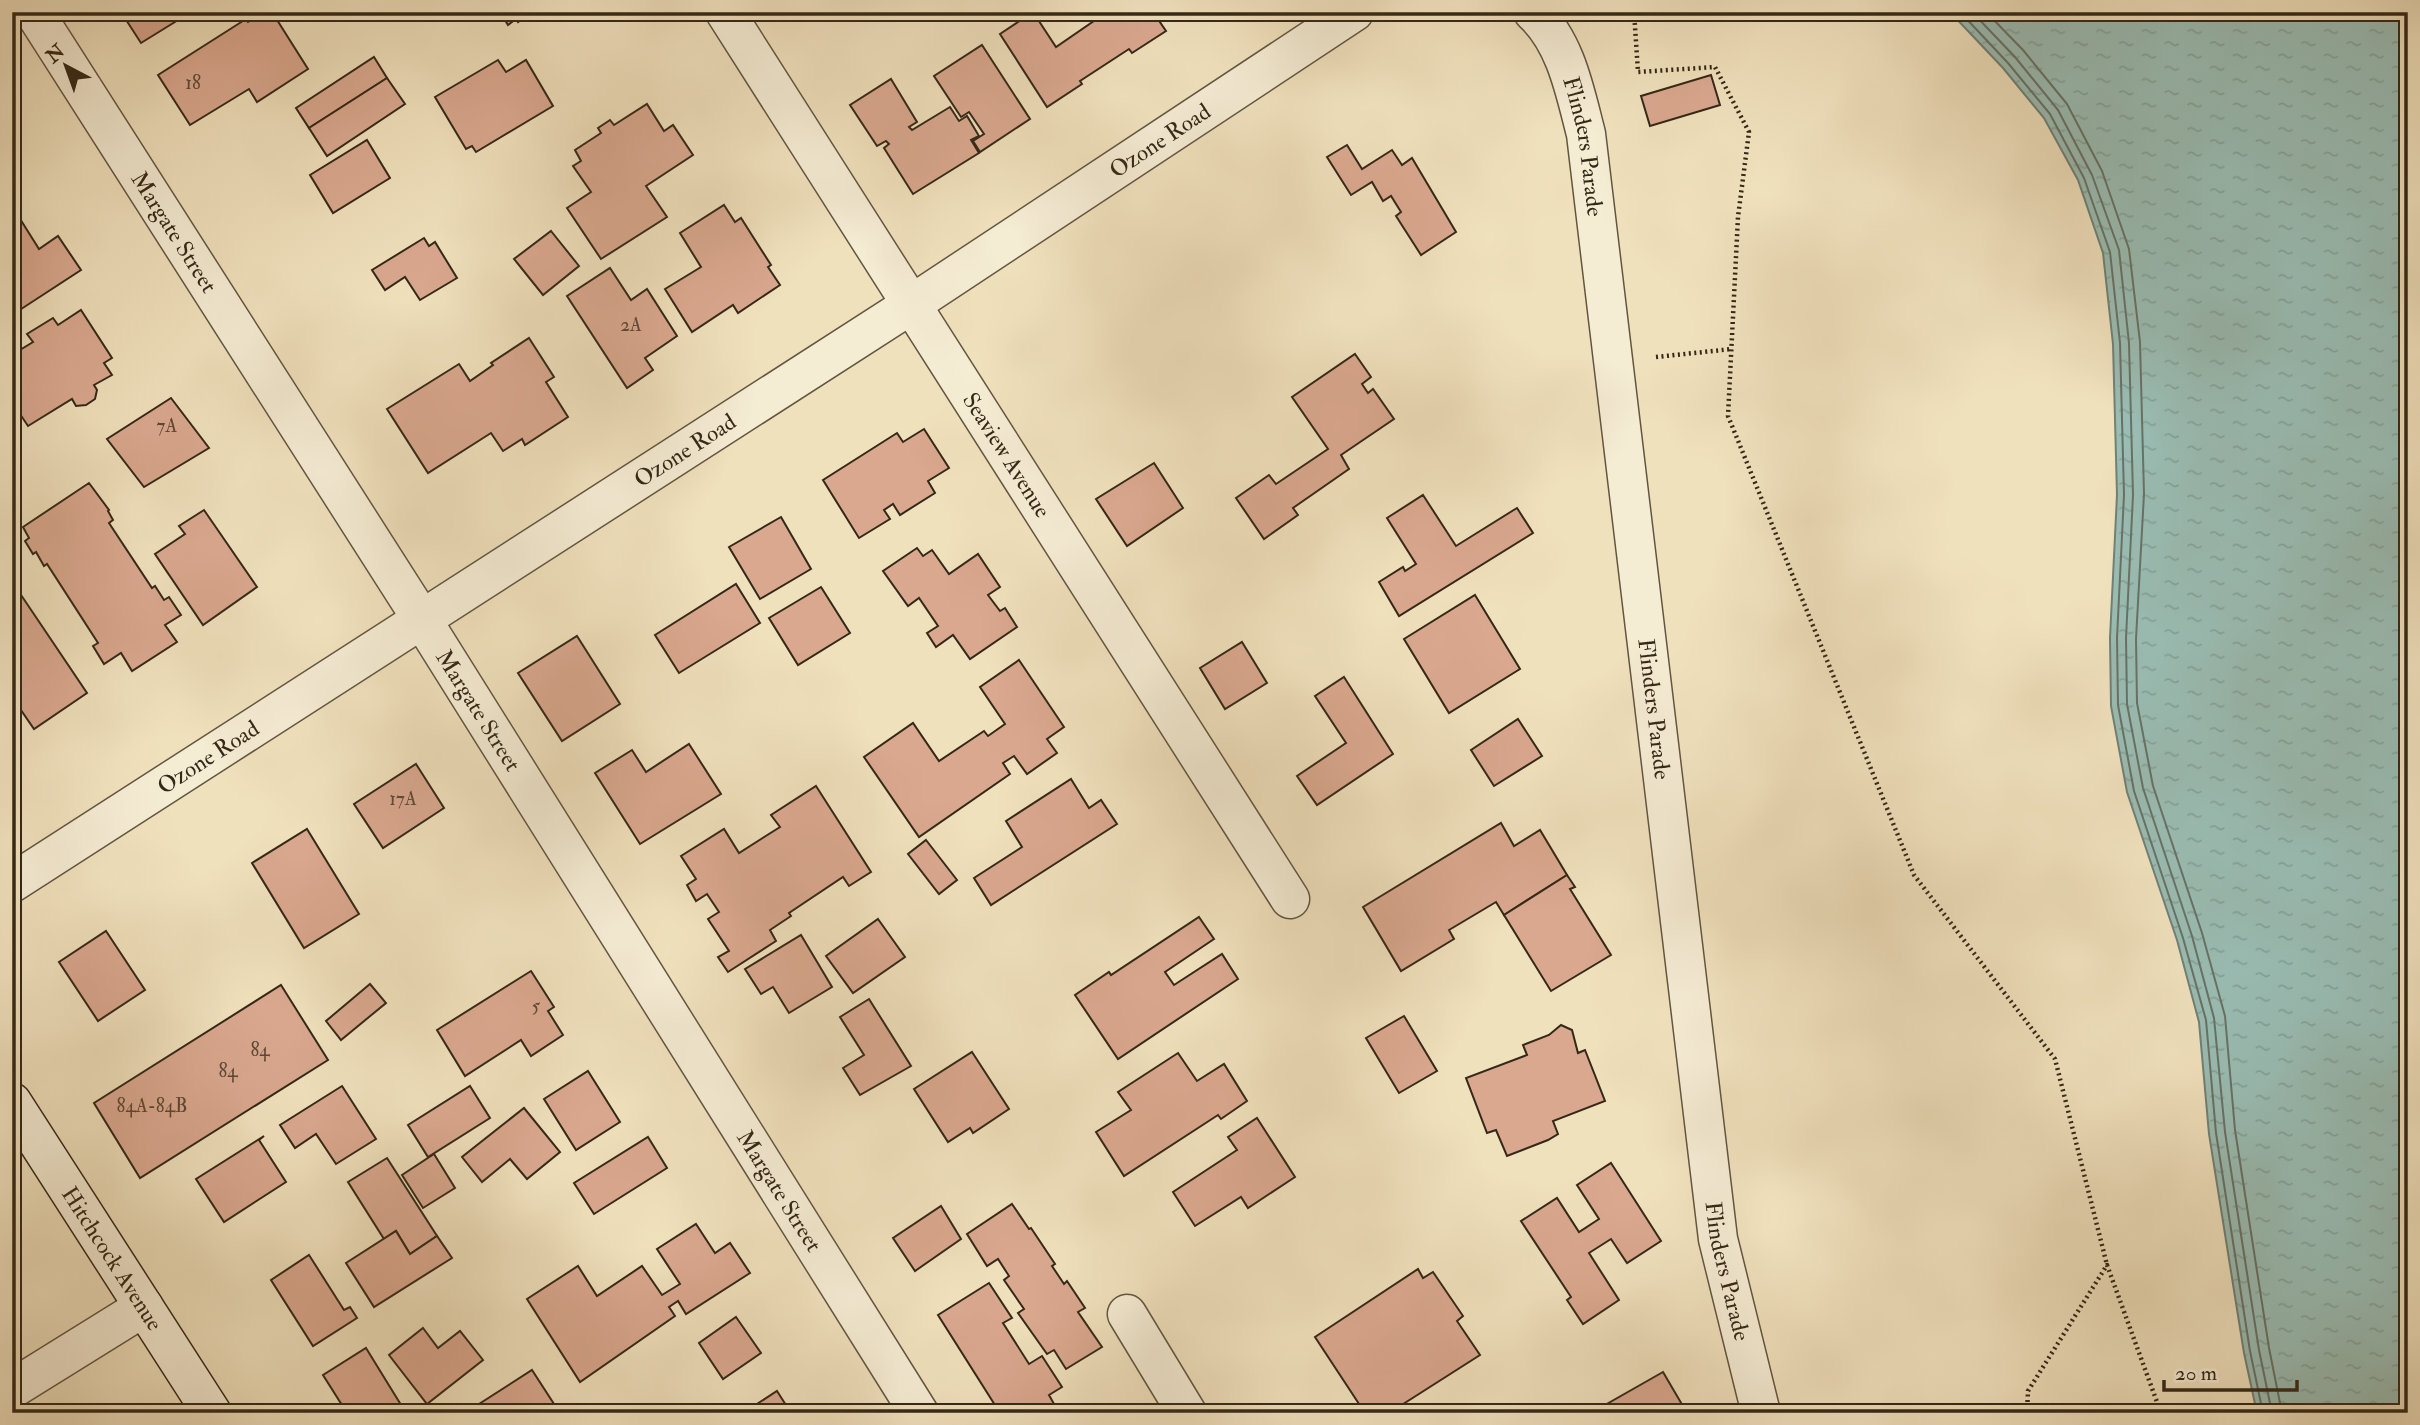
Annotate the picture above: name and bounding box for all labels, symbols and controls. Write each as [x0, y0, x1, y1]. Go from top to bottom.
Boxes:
north arrow [32, 32, 102, 102]
text: N [40, 39, 71, 69]
house number: 18 [185, 71, 201, 95]
street label: Flinders Parade [1557, 73, 1610, 218]
street label: Ozone Road [1104, 96, 1216, 184]
street label: Margate Street [125, 166, 224, 298]
house number: 2A [620, 313, 642, 337]
street label: Seaview Avenue [956, 387, 1058, 523]
street label: Ozone Road [628, 407, 741, 494]
house number: 7A [157, 414, 177, 438]
street label: Flinders Parade [1632, 637, 1678, 781]
street label: Margate Street [430, 644, 528, 777]
street label: Ozone Road [152, 714, 264, 800]
house number: 17A [389, 787, 417, 811]
house number: 5 [532, 994, 541, 1018]
house number: 84 [250, 1038, 270, 1062]
house number: 84 [218, 1059, 238, 1083]
house number: 84A-84B [117, 1094, 187, 1118]
street label: Margate Street [731, 1125, 829, 1257]
street label: Hitchcock Avenue [56, 1181, 170, 1336]
street label: Flinders Parade [1699, 1200, 1757, 1344]
scale bar [2164, 1348, 2298, 1392]
text: 20 m [2175, 1360, 2217, 1387]

